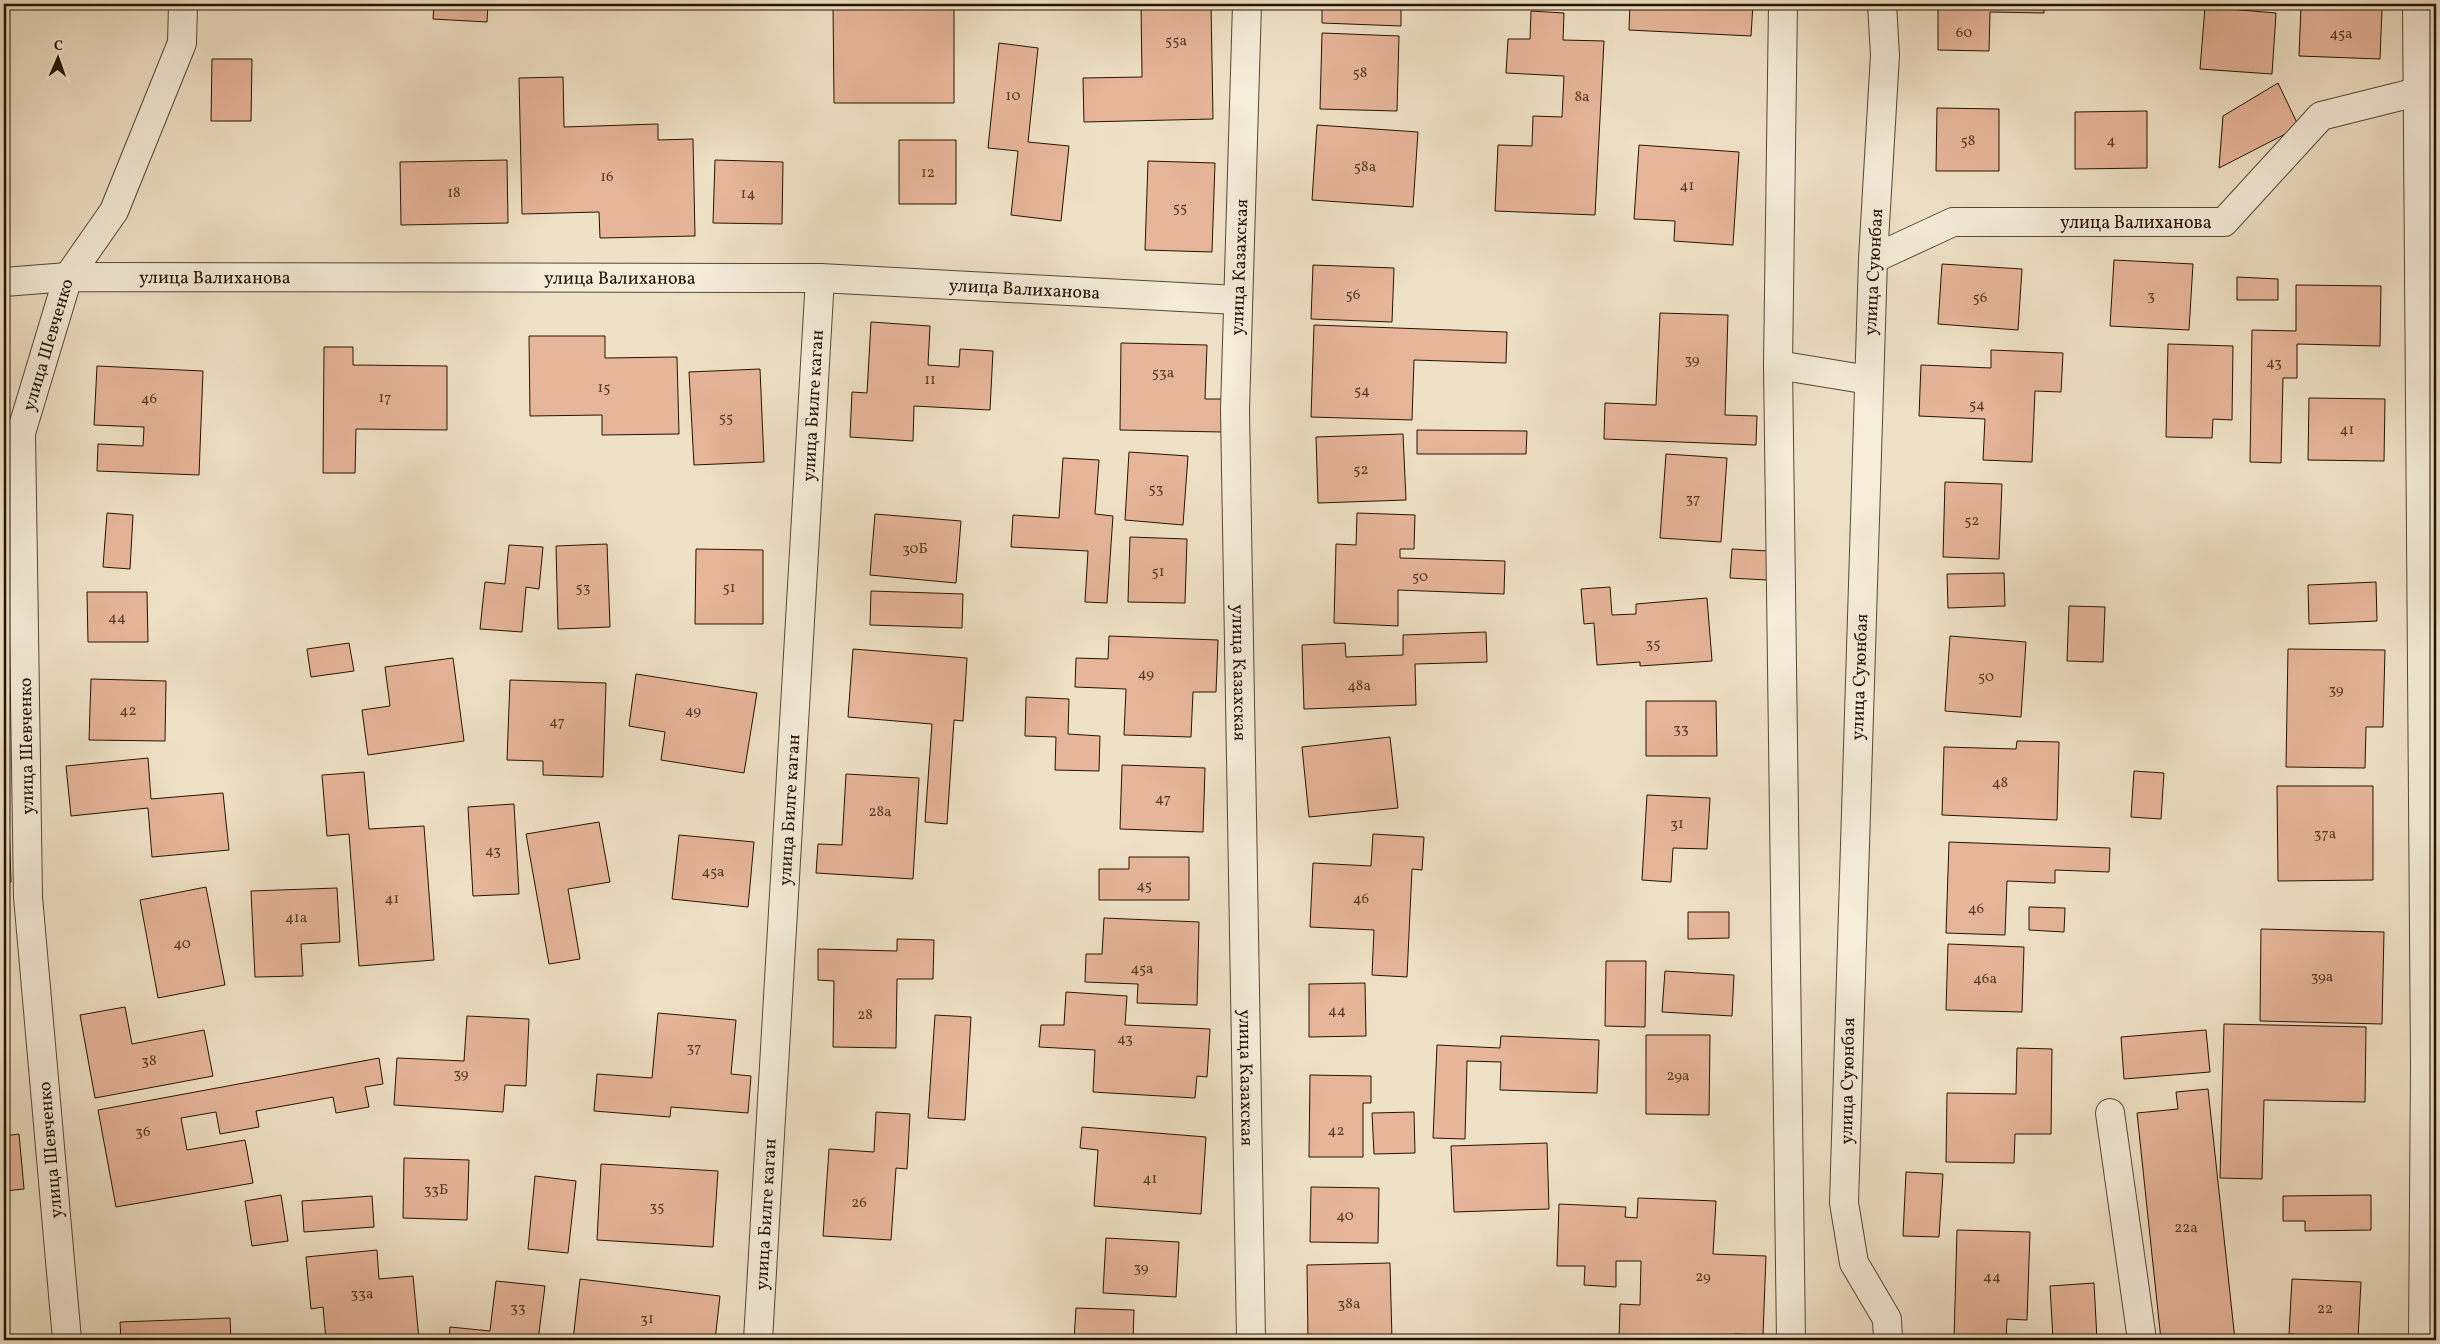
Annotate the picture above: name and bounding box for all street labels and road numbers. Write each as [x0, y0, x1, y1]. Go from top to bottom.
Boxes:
street label: улица Казахская [1226, 198, 1255, 336]
street label: улица Суюнбая [1859, 208, 1890, 336]
street label: улица Валиханова [2060, 211, 2212, 236]
street label: улица Валиханова [139, 266, 291, 291]
street label: улица Валиханова [544, 267, 696, 292]
street label: улица Валиханова [948, 274, 1101, 307]
street label: улица Шевченко [17, 276, 81, 414]
street label: улица Билге каган [797, 329, 831, 482]
street label: улица Казахская [1224, 604, 1252, 741]
street label: улица Суюнбая [1846, 613, 1875, 741]
street label: улица Шевченко [14, 677, 41, 815]
street label: улица Билге каган [774, 733, 807, 887]
street label: улица Казахская [1231, 1009, 1259, 1146]
street label: улица Суюнбая [1835, 1017, 1862, 1145]
street label: улица Шевченко [33, 1081, 70, 1219]
street label: улица Билге каган [750, 1138, 784, 1291]

